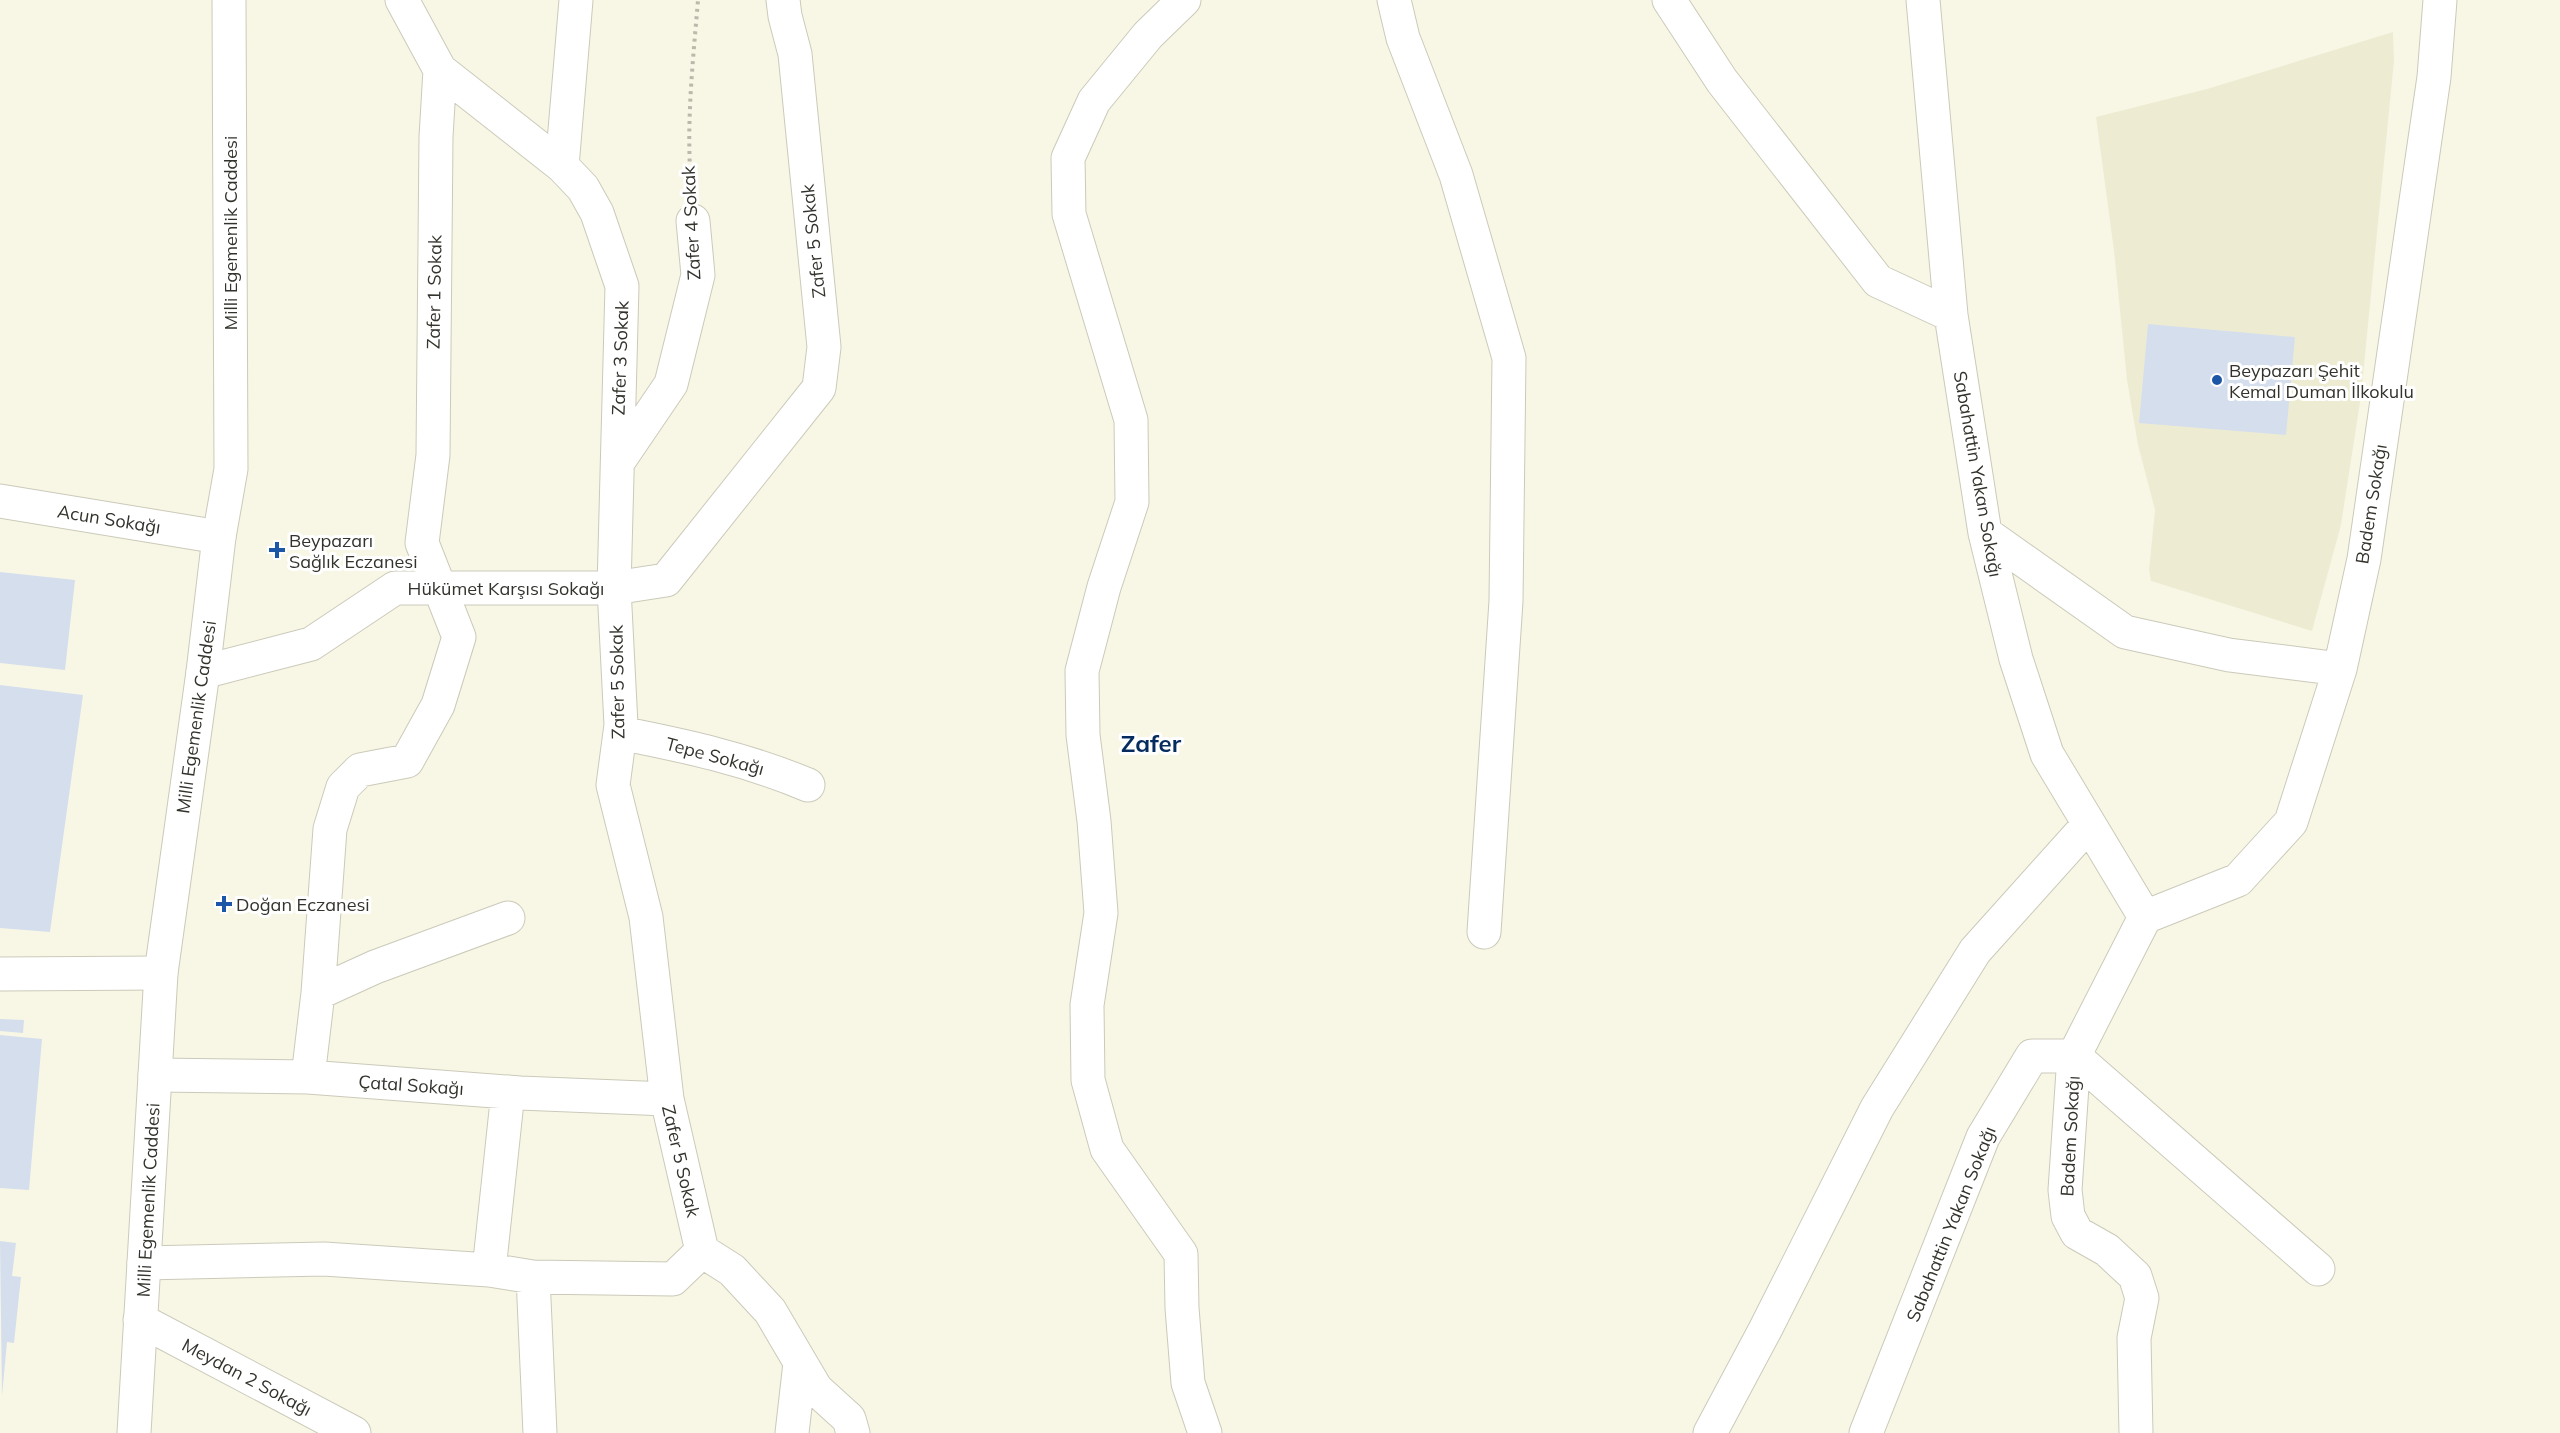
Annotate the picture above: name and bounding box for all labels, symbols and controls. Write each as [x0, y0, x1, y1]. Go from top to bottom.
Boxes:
street label: Milli Egemenlik Caddesi [219, 136, 242, 330]
street label: Zafer 4 Sokak [676, 165, 705, 281]
street label: Zafer 5 Sokak [796, 182, 830, 299]
street label: Zafer 1 Sokak [422, 234, 447, 349]
street label: Zafer 3 Sokak [607, 300, 634, 416]
place label: Beypazarı Şehit Kemal Duman İlkokulu [2229, 359, 2414, 403]
street label: Sabahattin Yakan Sokağı [1949, 369, 2007, 579]
marker: Beypazarı Şehit Kemal Duman İlkokulu [2210, 373, 2224, 387]
street label: Badem Sokağı [2350, 443, 2392, 565]
street label: Acun Sokağı [56, 499, 162, 539]
place label: Beypazarı Sağlık Eczanesi [289, 529, 417, 573]
marker: Beypazarı Sağlık Eczanesi [270, 543, 284, 557]
street label: Hükümet Karşısı Sokağı [408, 577, 604, 600]
street label: Milli Egemenlik Caddesi [171, 619, 221, 815]
street label: Zafer 5 Sokak [604, 624, 629, 739]
district label: Zafer [1121, 728, 1182, 758]
street label: Tepe Sokağı [663, 732, 767, 780]
place label: Doğan Eczanesi [236, 893, 370, 916]
marker: Doğan Eczanesi [217, 897, 231, 911]
street label: Çatal Sokağı [358, 1070, 464, 1100]
street label: Badem Sokağı [2055, 1075, 2085, 1197]
street label: Milli Egemenlik Caddesi [131, 1102, 165, 1298]
street label: Zafer 5 Sokak [657, 1103, 705, 1220]
street label: Sabahattin Yakan Sokağı [1901, 1123, 2001, 1325]
street label: Meydan 2 Sokağı [178, 1333, 316, 1421]

